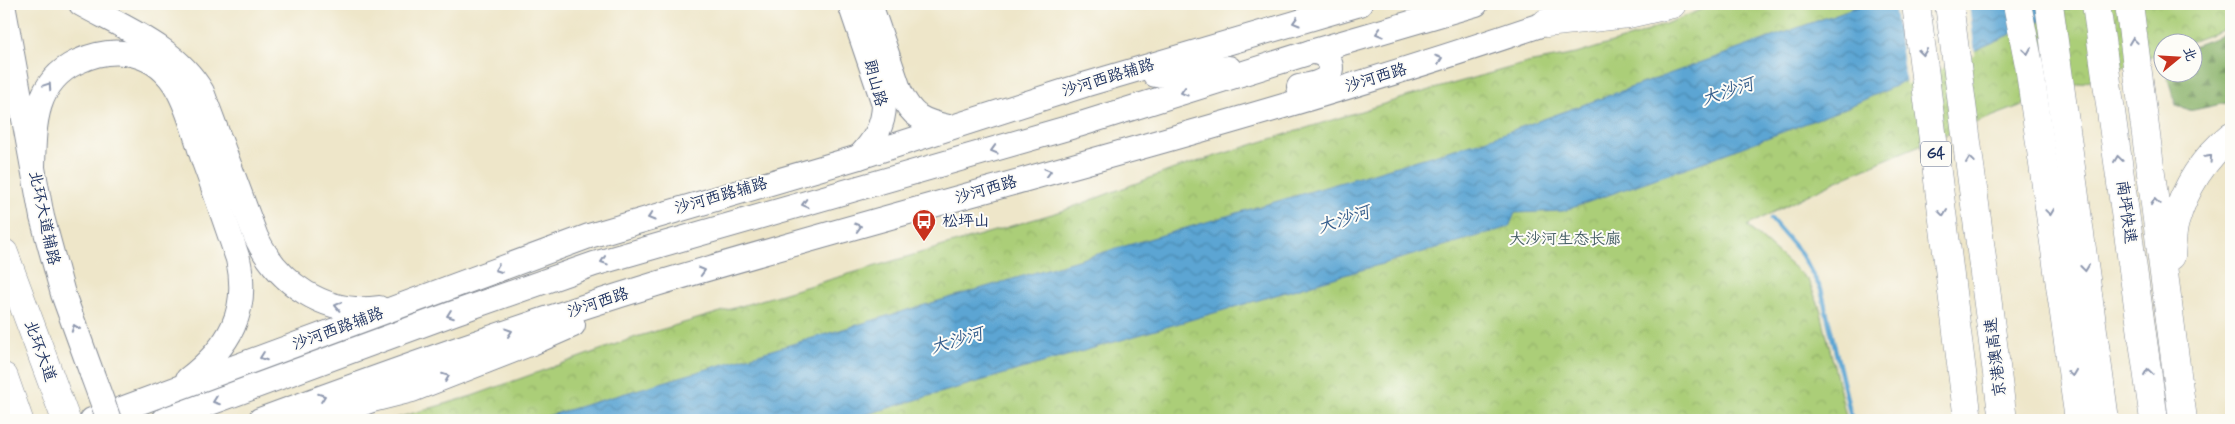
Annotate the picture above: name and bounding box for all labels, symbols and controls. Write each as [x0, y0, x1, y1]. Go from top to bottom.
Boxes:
one-way arrow [1293, 17, 1301, 27]
one-way arrow [1375, 27, 1384, 38]
north arrow [2152, 32, 2202, 82]
one-way arrow [2129, 37, 2139, 45]
text: 北 [2179, 45, 2200, 64]
one-way arrow [2021, 47, 2031, 56]
one-way arrow [1917, 48, 1928, 56]
street label: 沙河西路辅路 [1059, 54, 1157, 102]
one-way arrow [1434, 54, 1443, 64]
street label: 朗山路 [859, 57, 891, 109]
street label: 沙河西路 [1342, 59, 1410, 97]
water label: 大沙河 [1699, 71, 1760, 112]
one-way arrow [42, 82, 51, 92]
one-way arrow [1180, 87, 1188, 97]
road number: G4 [1921, 142, 1951, 166]
one-way arrow [991, 144, 999, 154]
one-way arrow [2203, 154, 2212, 163]
one-way arrow [1965, 155, 1976, 163]
one-way arrow [2113, 155, 2124, 163]
one-way arrow [1043, 168, 1051, 178]
street label: 北环大道辅路 [24, 169, 64, 267]
street label: 沙河西路 [952, 171, 1020, 209]
street label: 沙河西路辅路 [672, 173, 770, 219]
street label: 南坪快速 [2111, 179, 2141, 245]
one-way arrow [800, 198, 809, 209]
one-way arrow [2150, 198, 2161, 206]
water label: 大沙河 [1315, 199, 1376, 240]
bus stop icon: 松坪山 [911, 208, 937, 242]
one-way arrow [2044, 208, 2054, 217]
one-way arrow [1937, 210, 1948, 218]
one-way arrow [648, 211, 656, 221]
place label: 松坪山 [942, 211, 990, 232]
one-way arrow [853, 222, 861, 232]
park label: 大沙河生态长廊 [1509, 229, 1621, 250]
one-way arrow [600, 256, 608, 266]
one-way arrow [494, 263, 502, 273]
one-way arrow [2080, 263, 2090, 272]
one-way arrow [697, 267, 705, 277]
street label: 沙河西路 [564, 283, 632, 323]
one-way arrow [333, 301, 342, 312]
street label: 沙河西路辅路 [289, 303, 387, 355]
one-way arrow [446, 309, 455, 319]
street label: 京港澳高速 [1981, 316, 2011, 398]
street label: 北环大道 [19, 317, 61, 385]
water label: 大沙河 [928, 321, 989, 360]
one-way arrow [71, 324, 81, 333]
one-way arrow [504, 328, 513, 338]
one-way arrow [260, 351, 268, 361]
one-way arrow [2143, 368, 2153, 376]
one-way arrow [2066, 370, 2077, 378]
one-way arrow [441, 373, 450, 383]
one-way arrow [317, 393, 326, 403]
one-way arrow [212, 395, 220, 405]

